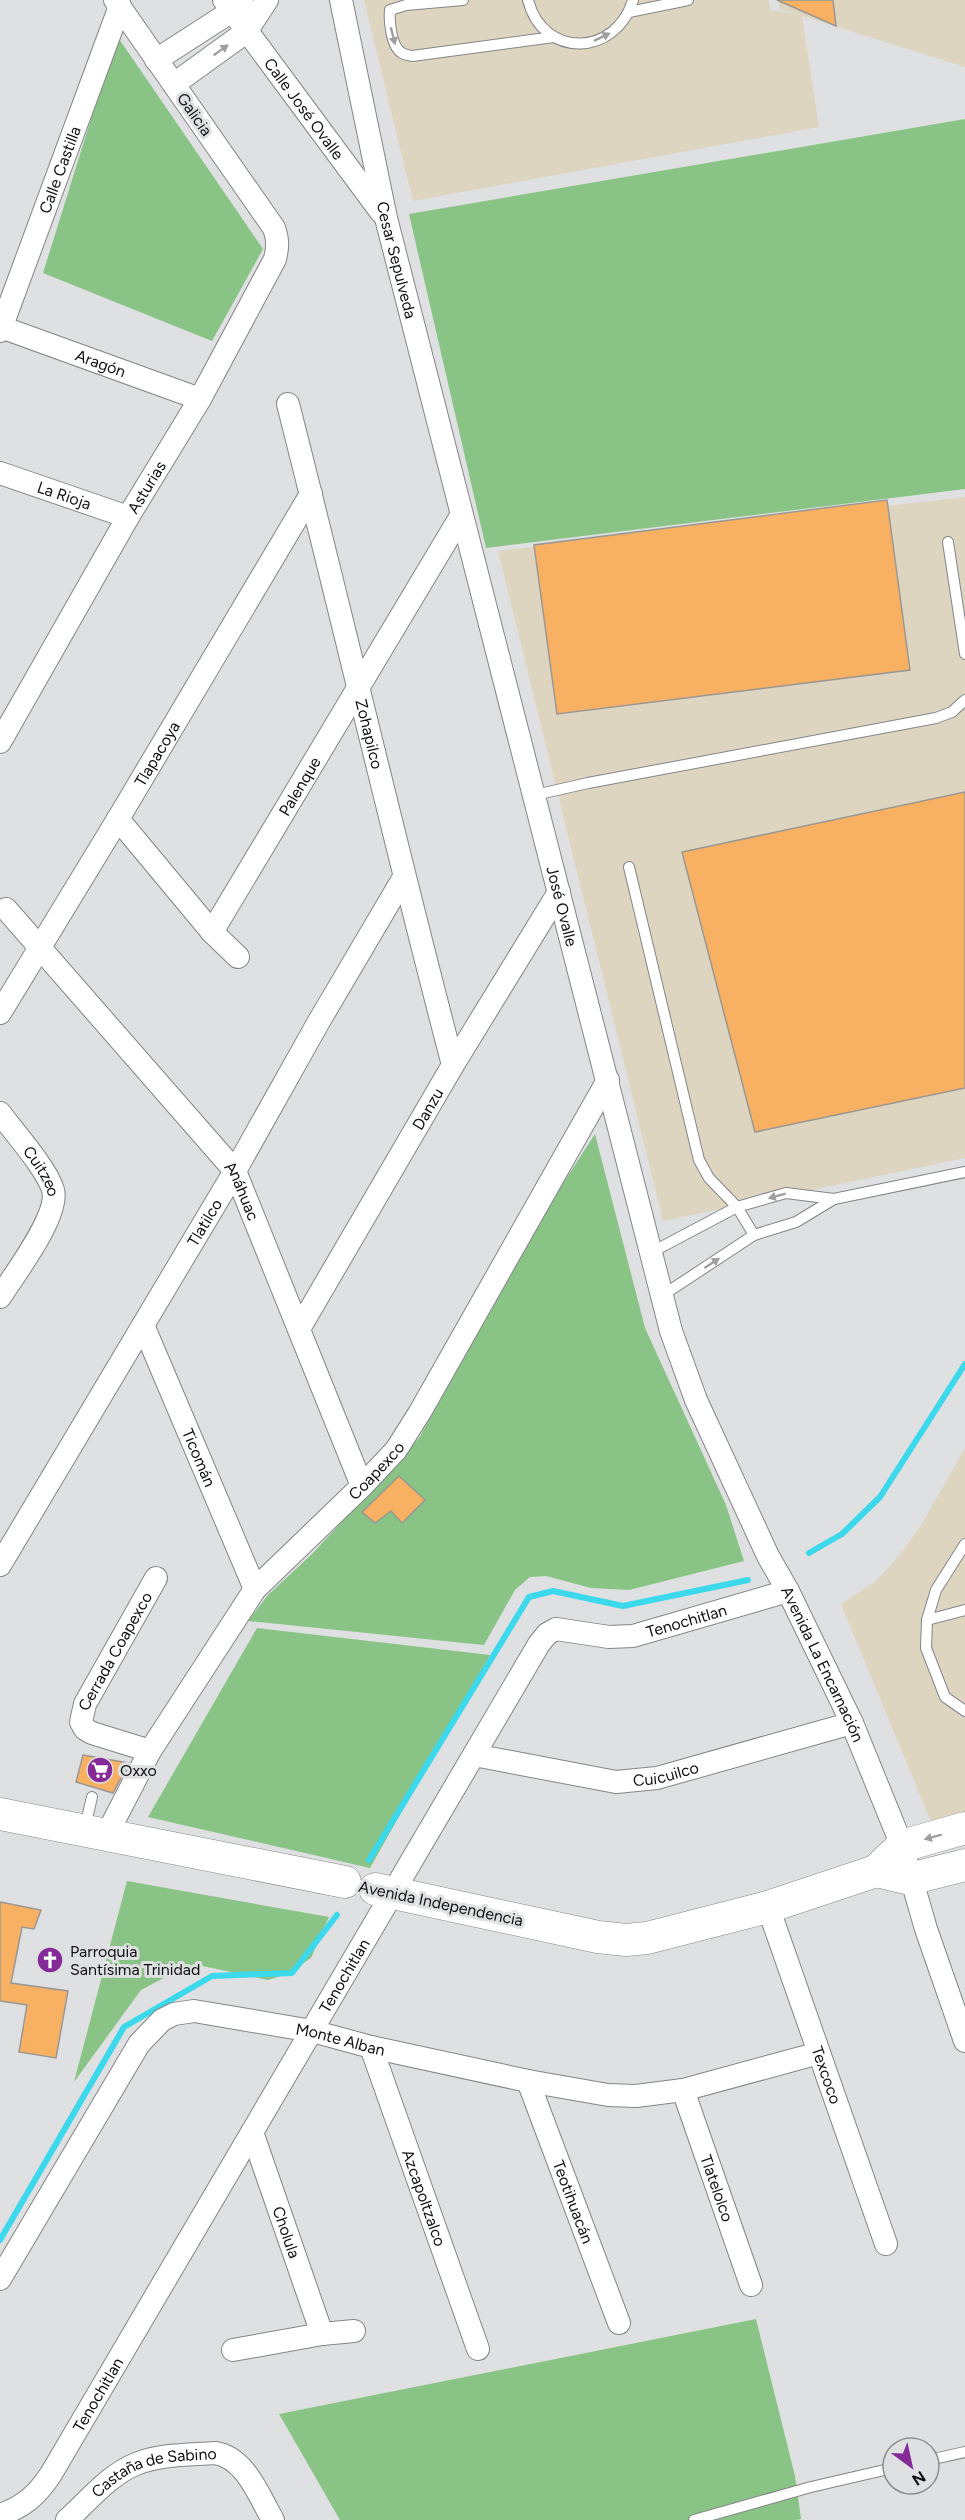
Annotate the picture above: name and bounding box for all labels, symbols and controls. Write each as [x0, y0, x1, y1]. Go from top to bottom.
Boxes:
one-way arrow [389, 27, 399, 45]
one-way arrow [594, 33, 611, 42]
one-way arrow [213, 44, 229, 56]
street label: Calle José Ovalle [260, 54, 348, 164]
street label: Galicia [173, 89, 216, 139]
street label: Calle Castilla [35, 124, 85, 216]
street label: Cesar Sepulveda [373, 200, 420, 321]
street label: Aragón [73, 346, 128, 381]
street label: Asturias [123, 458, 170, 517]
street label: La Rioja [35, 477, 94, 514]
street label: Zohapilco [351, 697, 387, 771]
street label: Tlapacoya [131, 718, 184, 790]
street label: Palenque [275, 753, 325, 819]
street label: José Ovalle [542, 864, 581, 949]
street label: Danzu [408, 1085, 447, 1133]
street label: Cuitzeo [19, 1142, 63, 1198]
street label: Anáhuac [221, 1157, 263, 1224]
one-way arrow [767, 1192, 786, 1202]
street label: Tlatilco [183, 1195, 226, 1250]
one-way arrow [703, 1258, 720, 1269]
street label: Ticomán [178, 1426, 220, 1490]
street label: Coapexco [345, 1439, 409, 1504]
street label: Avenida La Encarnación [777, 1583, 868, 1745]
street label: Cerrada Coapexco [75, 1589, 156, 1712]
street label: Tenochitlan [644, 1600, 729, 1642]
supermarket icon: Oxxo [85, 1755, 115, 1785]
street label: Cuicuilco [632, 1758, 701, 1790]
place label: Oxxo [120, 1761, 157, 1780]
one-way arrow [924, 1833, 942, 1842]
street label: Avenida Independencia [357, 1877, 525, 1930]
street label: Tenochitlan [315, 1935, 374, 2016]
place label: Parroquia Santísima Trinidad [70, 1942, 200, 1979]
church icon: Parroquia Santísima Trinidad [35, 1945, 65, 1975]
street label: Monte Alban [294, 2019, 387, 2060]
street label: Texcoco [807, 2044, 845, 2107]
street label: Azcapoltzalco [398, 2147, 450, 2249]
street label: Tlatelolco [696, 2152, 737, 2224]
street label: Teotihuacán [549, 2158, 597, 2246]
street label: Cholula [268, 2204, 304, 2261]
street label: Tenochitlan [69, 2354, 127, 2435]
north arrow [881, 2436, 941, 2496]
street label: Castaña de Sabino [88, 2444, 217, 2502]
text: N [909, 2467, 929, 2489]

